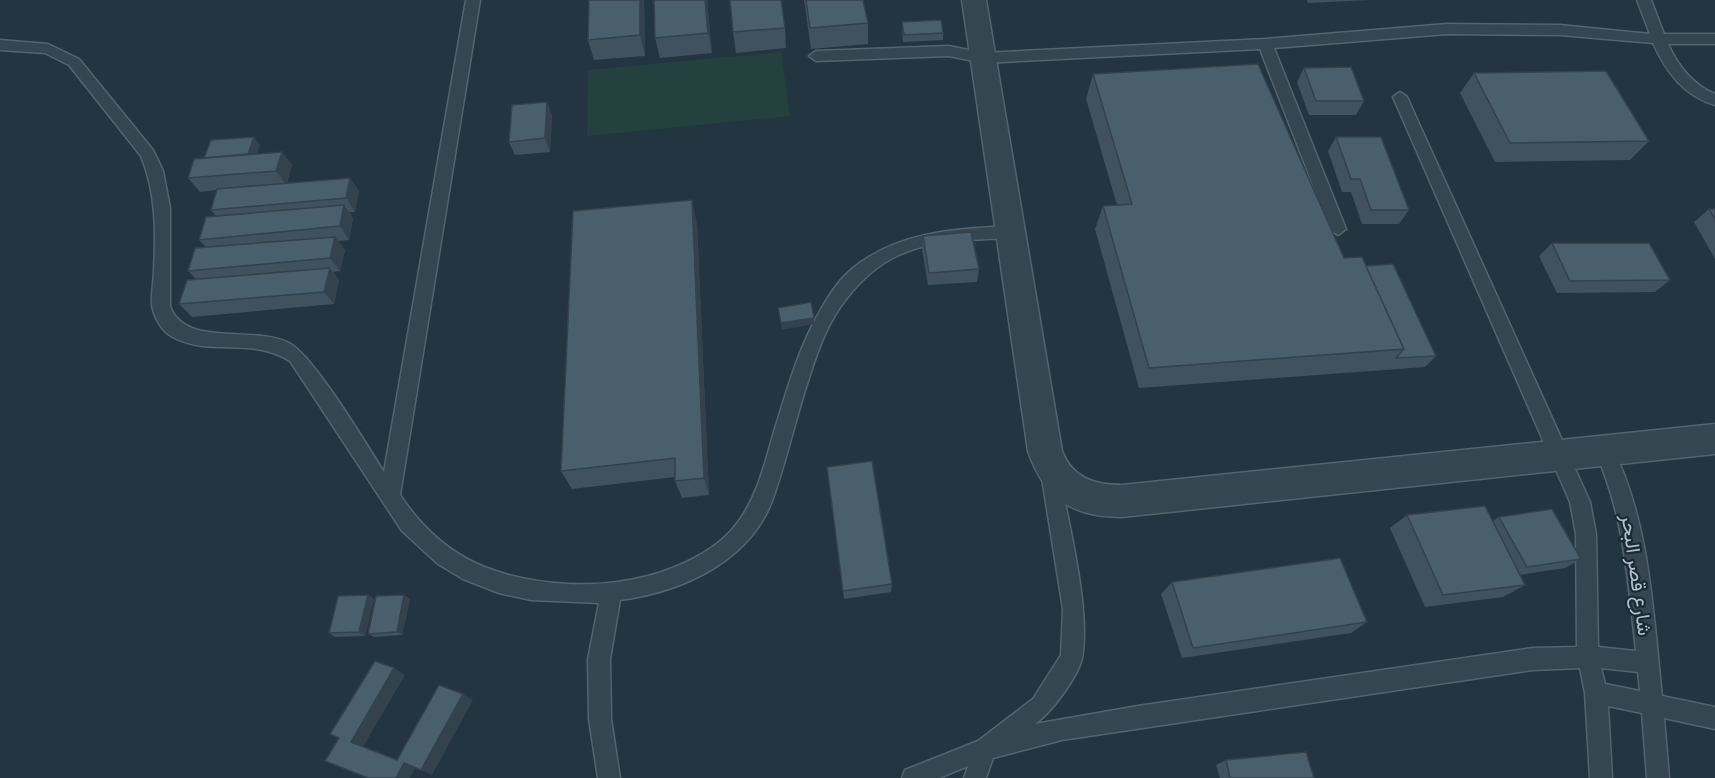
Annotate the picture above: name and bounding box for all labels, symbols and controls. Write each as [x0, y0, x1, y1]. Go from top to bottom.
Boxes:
street label: شارع قصر البحر [1615, 512, 1658, 637]

